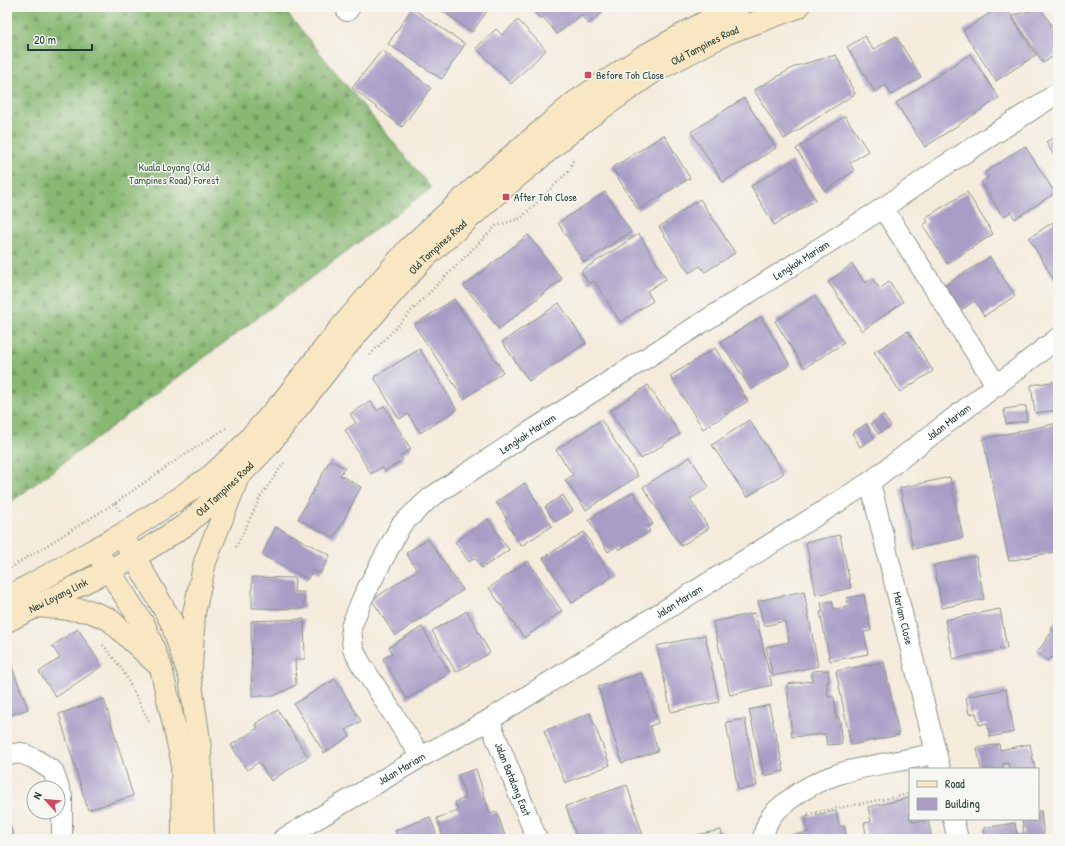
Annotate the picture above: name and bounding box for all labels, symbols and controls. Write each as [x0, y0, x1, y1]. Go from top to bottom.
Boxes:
street label: Old Tampines Road [668, 22, 741, 68]
scale bar [28, 26, 92, 52]
text: 20 m [34, 31, 56, 48]
place label: Before Toh Close [596, 68, 665, 82]
marker: Before Toh Close [583, 70, 593, 80]
park label: Kuala Loyang (Old Tampines Road) Forest [129, 160, 219, 187]
place label: After Toh Close [514, 190, 578, 204]
marker: After Toh Close [501, 192, 511, 202]
street label: Old Tampines Road [405, 216, 470, 277]
street label: Lengkok Mariam [770, 237, 832, 283]
street label: Jalan Mariam [923, 400, 974, 443]
street label: Lengkok Mariam [497, 410, 559, 457]
street label: Old Tampines Road [193, 458, 257, 520]
street label: New Loyang Link [26, 575, 90, 616]
street label: Jalan Mariam [653, 581, 705, 621]
street label: Mariam Close [890, 590, 917, 646]
street label: Jalan Batalong East [492, 740, 534, 818]
street label: Jalan Mariam [375, 749, 428, 788]
legend [909, 768, 1039, 820]
text: Road [945, 775, 965, 792]
north arrow [26, 780, 66, 820]
text: N [30, 790, 45, 801]
text: Building [945, 795, 980, 812]

